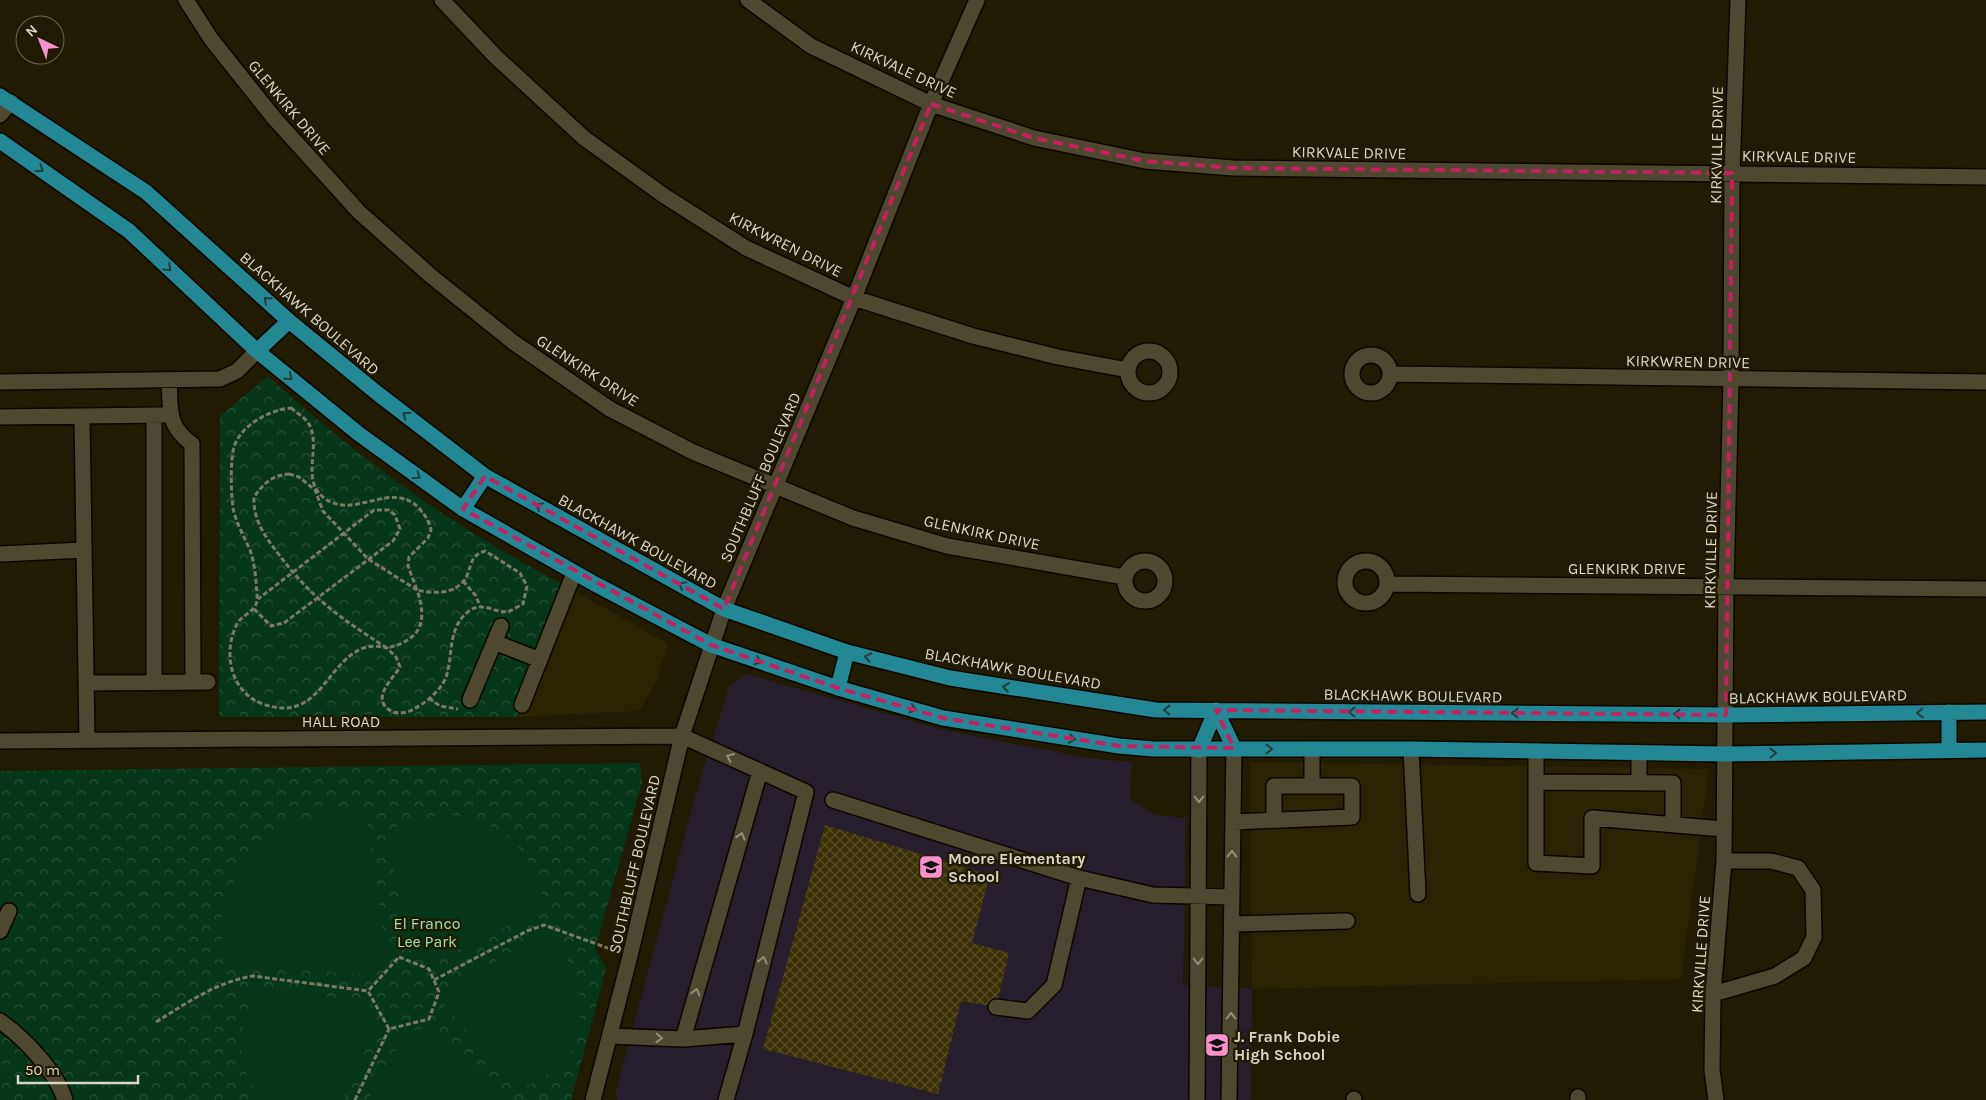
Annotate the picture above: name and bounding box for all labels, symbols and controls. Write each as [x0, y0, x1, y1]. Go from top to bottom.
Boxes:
north arrow [15, 15, 65, 65]
text: N [22, 21, 41, 41]
street label: KIRKVALE DRIVE [848, 37, 960, 102]
street label: GLENKIRK DRIVE [244, 56, 335, 159]
street label: KIRKVILLE DRIVE [1706, 86, 1727, 204]
street label: KIRKVALE DRIVE [1292, 142, 1406, 163]
street label: KIRKVALE DRIVE [1742, 146, 1856, 167]
one-way arrow [34, 163, 44, 172]
street label: KIRKWREN DRIVE [726, 208, 846, 281]
street label: BLACKHAWK BOULEVARD [236, 248, 383, 379]
one-way arrow [163, 262, 172, 271]
one-way arrow [263, 297, 272, 306]
street label: GLENKIRK DRIVE [533, 330, 642, 411]
street label: KIRKWREN DRIVE [1626, 351, 1750, 372]
one-way arrow [283, 371, 292, 379]
street label: SOUTHBLUFF BOULEVARD [716, 389, 805, 565]
one-way arrow [402, 412, 411, 421]
one-way arrow [412, 470, 421, 479]
street label: BLACKHAWK BOULEVARD [555, 490, 720, 593]
street label: KIRKVILLE DRIVE [1700, 491, 1721, 609]
one-way arrow [536, 502, 545, 512]
street label: GLENKIRK DRIVE [922, 511, 1042, 554]
street label: GLENKIRK DRIVE [1568, 559, 1686, 578]
one-way arrow [678, 581, 687, 591]
street label: BLACKHAWK BOULEVARD [923, 644, 1103, 693]
one-way arrow [864, 652, 873, 663]
one-way arrow [753, 655, 761, 665]
one-way arrow [1002, 682, 1010, 693]
street label: BLACKHAWK BOULEVARD [1324, 684, 1502, 707]
street label: BLACKHAWK BOULEVARD [1729, 685, 1907, 708]
one-way arrow [908, 704, 916, 714]
one-way arrow [1163, 705, 1170, 715]
one-way arrow [1348, 706, 1356, 717]
one-way arrow [1916, 707, 1924, 718]
one-way arrow [1511, 708, 1518, 718]
one-way arrow [1673, 709, 1681, 720]
street label: HALL ROAD [302, 712, 380, 731]
one-way arrow [1068, 733, 1077, 743]
one-way arrow [1266, 744, 1273, 754]
one-way arrow [1770, 748, 1778, 758]
one-way arrow [726, 753, 735, 764]
street label: SOUTHBLUFF BOULEVARD [605, 773, 664, 955]
one-way arrow [1194, 796, 1204, 803]
one-way arrow [736, 832, 746, 840]
place label: Moore Elementary School [948, 849, 1085, 886]
one-way arrow [1227, 850, 1238, 858]
school or university icon: Moore Elementary School [918, 854, 944, 880]
street label: KIRKVILLE DRIVE [1687, 895, 1714, 1013]
park label: El Franco Lee Park [394, 914, 460, 951]
one-way arrow [758, 956, 768, 964]
one-way arrow [1193, 958, 1204, 966]
one-way arrow [691, 988, 701, 997]
one-way arrow [1226, 1012, 1236, 1020]
place label: J. Frank Dobie High School [1234, 1027, 1340, 1064]
one-way arrow [655, 1032, 663, 1043]
school or university icon: J. Frank Dobie High School [1204, 1032, 1230, 1058]
scale bar [18, 1052, 138, 1084]
text: 50 m [25, 1061, 60, 1079]

